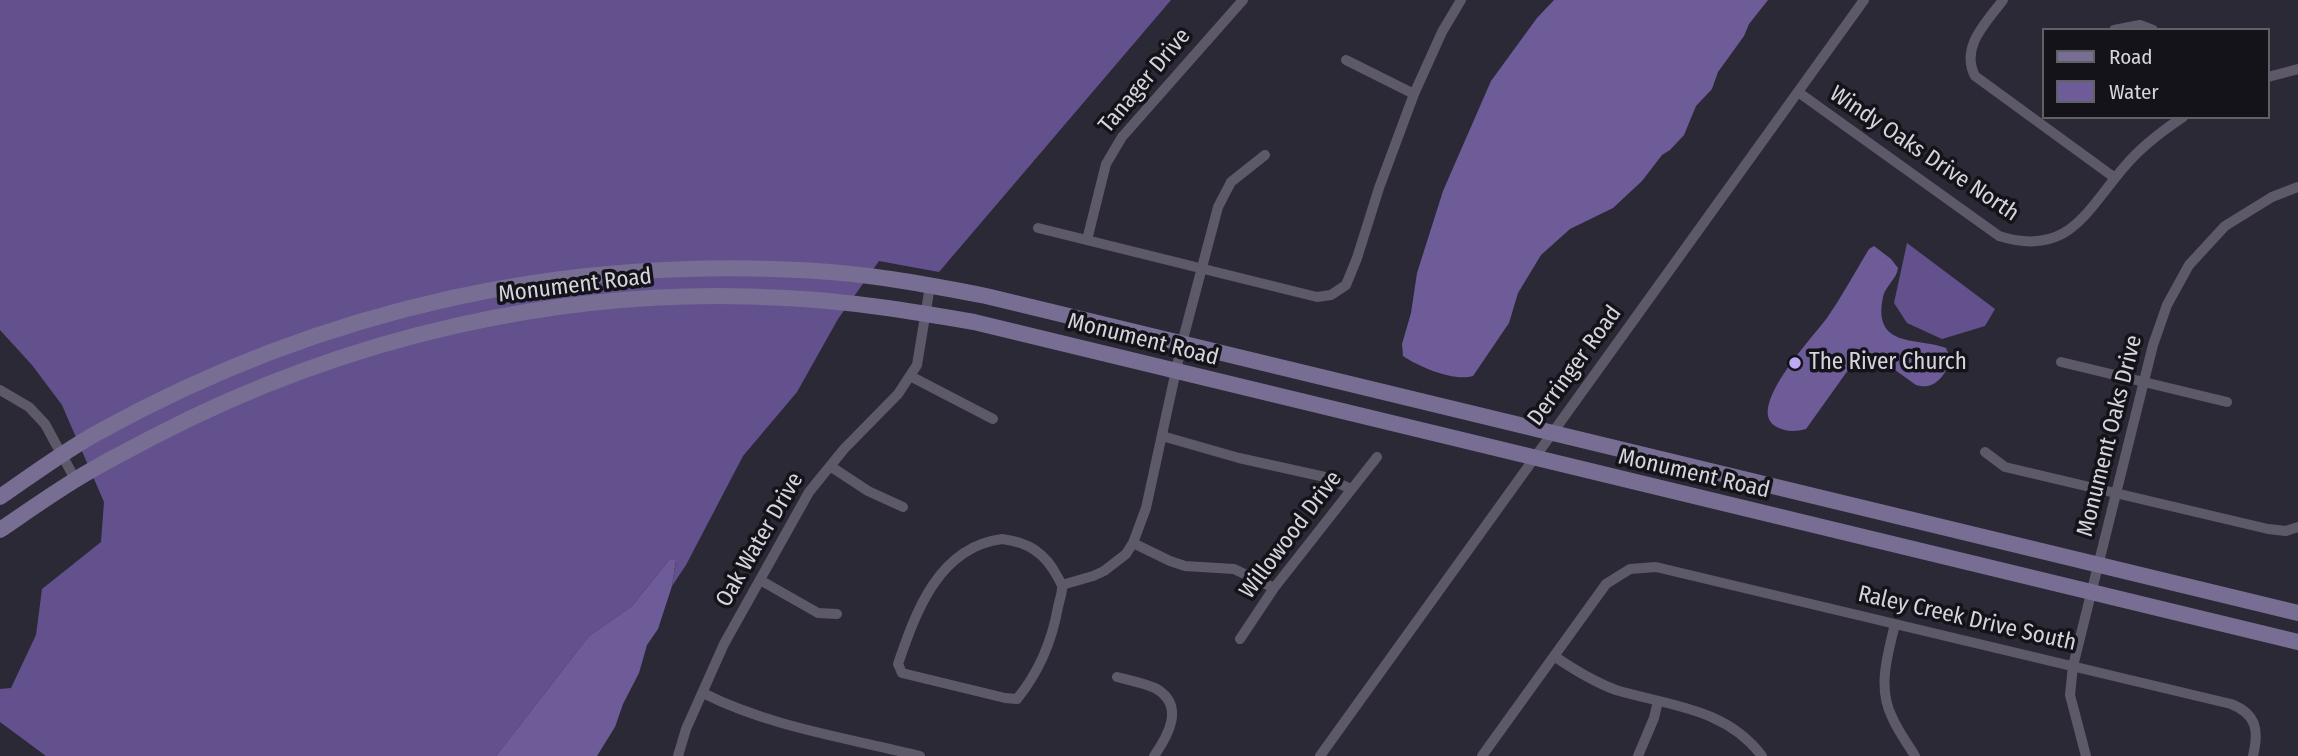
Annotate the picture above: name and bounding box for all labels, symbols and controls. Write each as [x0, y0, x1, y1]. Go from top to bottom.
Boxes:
street label: Tanager Drive [1093, 23, 1197, 139]
legend [2042, 28, 2270, 119]
text: Road [2109, 44, 2153, 70]
text: Water [2109, 79, 2159, 105]
street label: Windy Oaks Drive North [1824, 80, 2024, 228]
street label: Monument Road [497, 263, 653, 309]
street label: Derringer Road [1522, 301, 1628, 431]
street label: Monument Road [1065, 308, 1221, 372]
street label: Monument Oaks Drive [2072, 332, 2148, 540]
place label: The River Church [1809, 349, 1967, 377]
marker: The River Church [1787, 355, 1803, 371]
street label: Monument Road [1616, 443, 1772, 505]
street label: Willowood Drive [1234, 466, 1348, 604]
street label: Oak Water Drive [711, 468, 809, 612]
street label: Raley Creek Drive South [1855, 580, 2079, 658]

